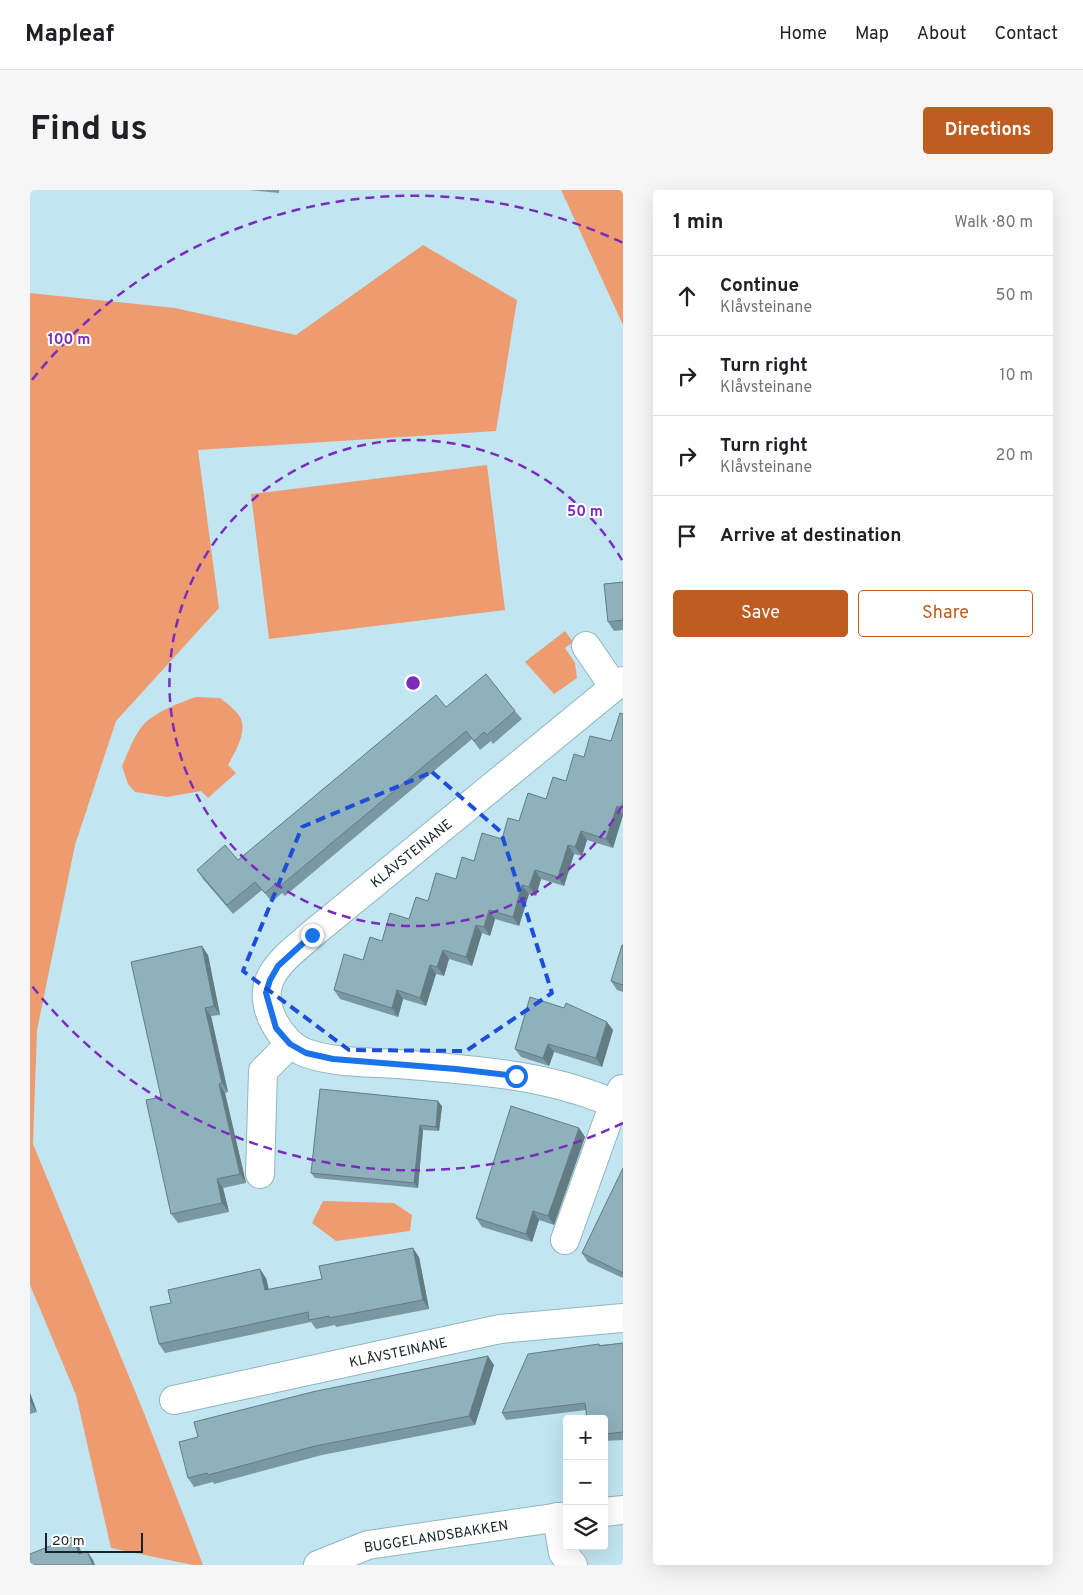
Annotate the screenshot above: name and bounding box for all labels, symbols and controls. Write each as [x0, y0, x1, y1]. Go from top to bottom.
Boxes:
text: Mapleaf [25, 20, 114, 50]
text: Home [779, 23, 827, 46]
text: Map [855, 23, 889, 46]
text: About [917, 23, 966, 46]
text: Contact [994, 23, 1058, 46]
button: Directions [923, 107, 1053, 154]
text: Find us [30, 108, 148, 152]
text: 1 min [673, 209, 723, 236]
text: Walk · 80 m [954, 213, 1033, 233]
text: Continue [720, 274, 799, 298]
icon: ahead [673, 282, 701, 310]
text: 50 m [996, 286, 1033, 306]
text: Klåvsteinane [720, 298, 812, 318]
text: 100 m [48, 331, 90, 350]
text: Turn right [720, 354, 808, 378]
icon: right [673, 362, 701, 390]
text: 10 m [999, 366, 1033, 386]
text: Klåvsteinane [720, 378, 812, 398]
text: Turn right [720, 434, 808, 458]
icon: right [673, 442, 701, 470]
text: 20 m [996, 446, 1033, 466]
text: Klåvsteinane [720, 458, 812, 478]
text: 50 m [567, 503, 603, 522]
icon: arrive [673, 522, 701, 550]
text: Arrive at destination [720, 524, 901, 548]
button: Save [673, 590, 848, 637]
button: Share [858, 590, 1033, 637]
centre of rings [404, 674, 422, 692]
street label: KLÅVSTEINANE [368, 816, 456, 892]
route end [301, 924, 324, 947]
route start [505, 1065, 528, 1088]
street label: KLÅVSTEINANE [348, 1335, 449, 1372]
map controls [563, 1415, 608, 1550]
button: + [563, 1415, 608, 1460]
button: − [563, 1460, 608, 1505]
button: layers [563, 1505, 608, 1550]
street label: BUGGELANDSBAKKEN [363, 1518, 510, 1557]
scale bar [45, 1530, 142, 1553]
text: 20 m [52, 1533, 85, 1550]

